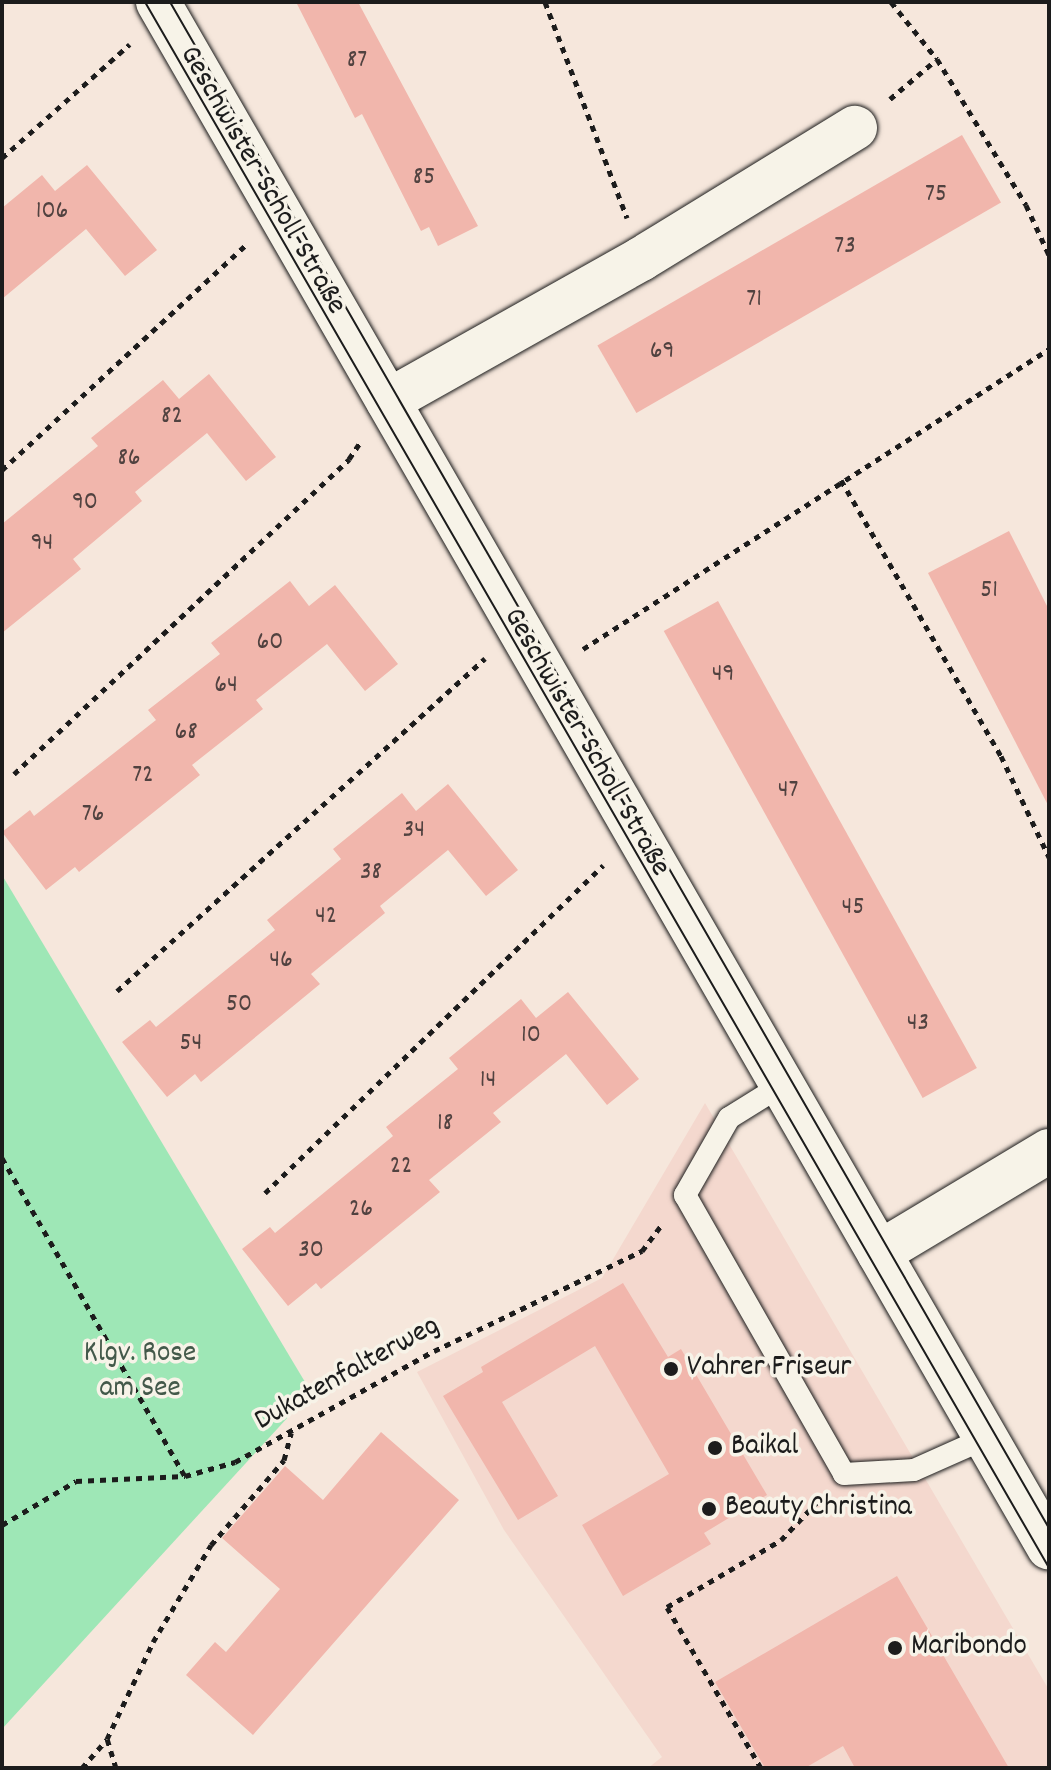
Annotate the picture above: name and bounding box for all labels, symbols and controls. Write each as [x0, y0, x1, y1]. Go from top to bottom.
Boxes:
street label: Geschwister-Scholl-Straße [169, 40, 353, 322]
house number: 87 [347, 45, 367, 77]
house number: 85 [413, 162, 435, 194]
house number: 75 [925, 179, 947, 211]
house number: 106 [36, 196, 68, 228]
house number: 73 [834, 231, 856, 263]
house number: 71 [746, 284, 762, 316]
house number: 69 [650, 336, 674, 368]
house number: 82 [161, 401, 183, 433]
house number: 86 [117, 443, 141, 475]
house number: 90 [72, 487, 98, 519]
house number: 94 [31, 528, 53, 560]
house number: 51 [980, 575, 998, 607]
street label: Geschwister-Scholl-Straße [493, 602, 677, 884]
house number: 60 [257, 627, 283, 659]
house number: 49 [712, 659, 734, 691]
house number: 64 [214, 670, 238, 702]
house number: 68 [174, 717, 198, 749]
house number: 72 [132, 760, 154, 792]
house number: 47 [778, 775, 798, 807]
house number: 76 [82, 799, 104, 831]
house number: 34 [403, 815, 425, 847]
house number: 38 [360, 857, 382, 889]
house number: 45 [842, 892, 864, 924]
house number: 42 [315, 901, 337, 933]
house number: 46 [269, 945, 293, 977]
house number: 50 [226, 989, 252, 1021]
house number: 43 [907, 1008, 929, 1040]
house number: 10 [521, 1020, 541, 1052]
house number: 54 [180, 1028, 202, 1060]
house number: 14 [480, 1065, 496, 1097]
house number: 18 [437, 1108, 453, 1140]
house number: 22 [390, 1151, 412, 1183]
house number: 26 [349, 1194, 373, 1226]
house number: 30 [298, 1235, 324, 1267]
street label: Dukatenfalterweg [249, 1309, 447, 1441]
park label: Klgv. Rose am See [84, 1337, 196, 1408]
place label: Vahrer Friseur [687, 1351, 851, 1387]
marker: Vahrer Friseur [662, 1360, 680, 1378]
place label: Baikal [731, 1430, 798, 1466]
marker: Baikal [706, 1439, 724, 1457]
place label: Beauty Christina [725, 1491, 912, 1527]
marker: Beauty Christina [700, 1500, 718, 1518]
place label: Maribondo [911, 1630, 1027, 1666]
marker: Maribondo [886, 1639, 904, 1657]

